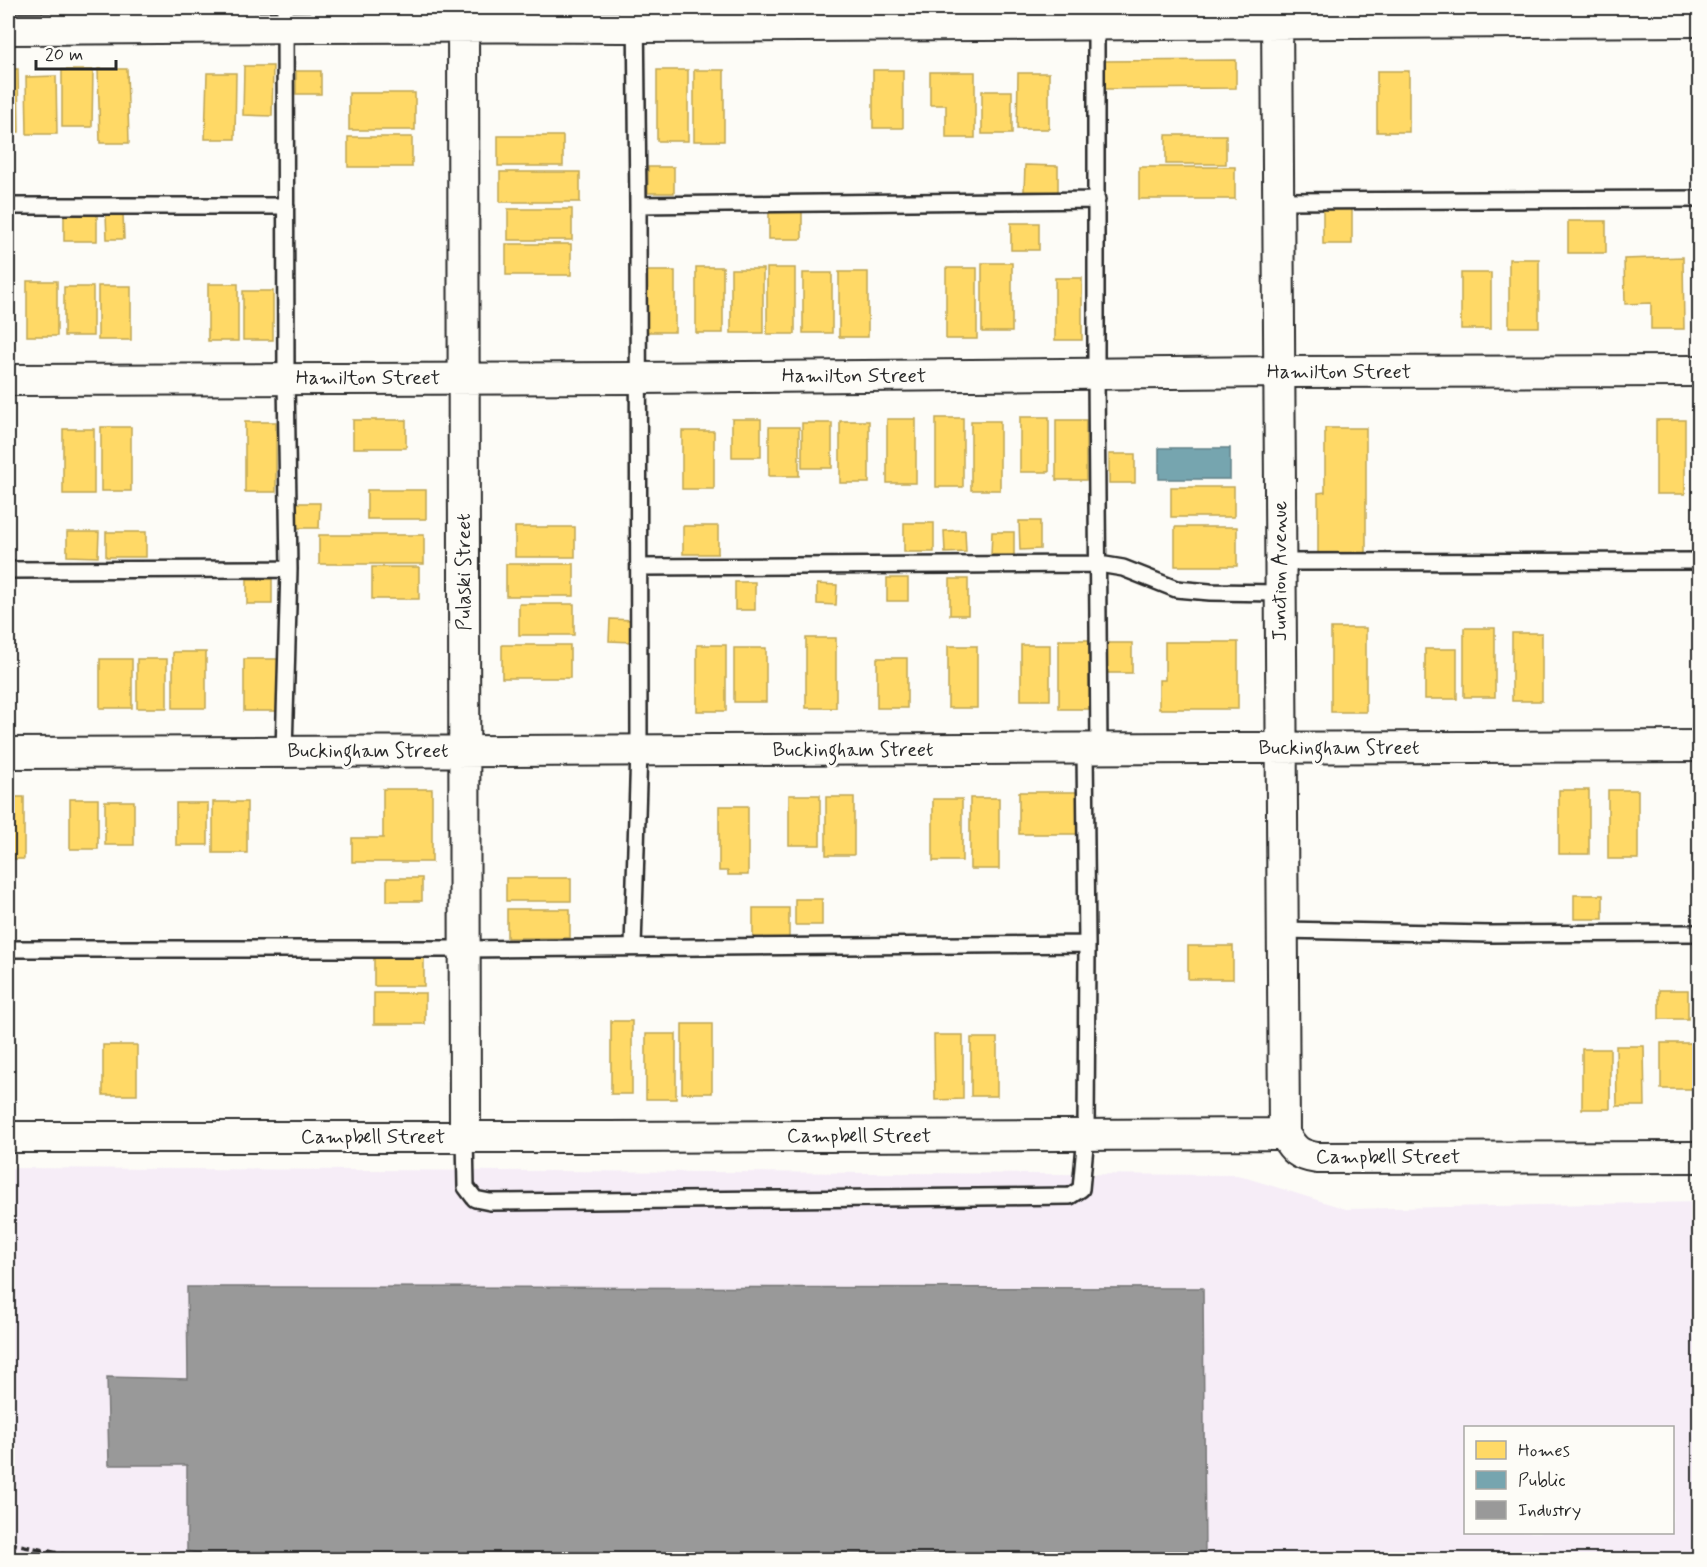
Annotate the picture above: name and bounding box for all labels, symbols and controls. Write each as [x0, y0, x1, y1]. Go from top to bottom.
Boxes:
scale bar [36, 33, 116, 71]
text: 20 m [45, 43, 83, 67]
street label: Hamilton Street [1267, 359, 1411, 386]
street label: Hamilton Street [782, 363, 926, 390]
street label: Hamilton Street [296, 365, 440, 392]
street label: Junction Avenue [1267, 501, 1294, 641]
street label: Pulaski Street [451, 513, 478, 631]
street label: Buckingham Street [1258, 735, 1420, 764]
street label: Buckingham Street [772, 737, 934, 766]
street label: Buckingham Street [287, 738, 449, 767]
street label: Campbell Street [787, 1123, 931, 1150]
street label: Campbell Street [301, 1124, 445, 1151]
street label: Campbell Street [1316, 1144, 1460, 1171]
legend [1464, 1426, 1674, 1534]
text: Homes [1518, 1439, 1570, 1463]
text: Public [1518, 1469, 1566, 1493]
text: Industry [1518, 1499, 1581, 1523]

